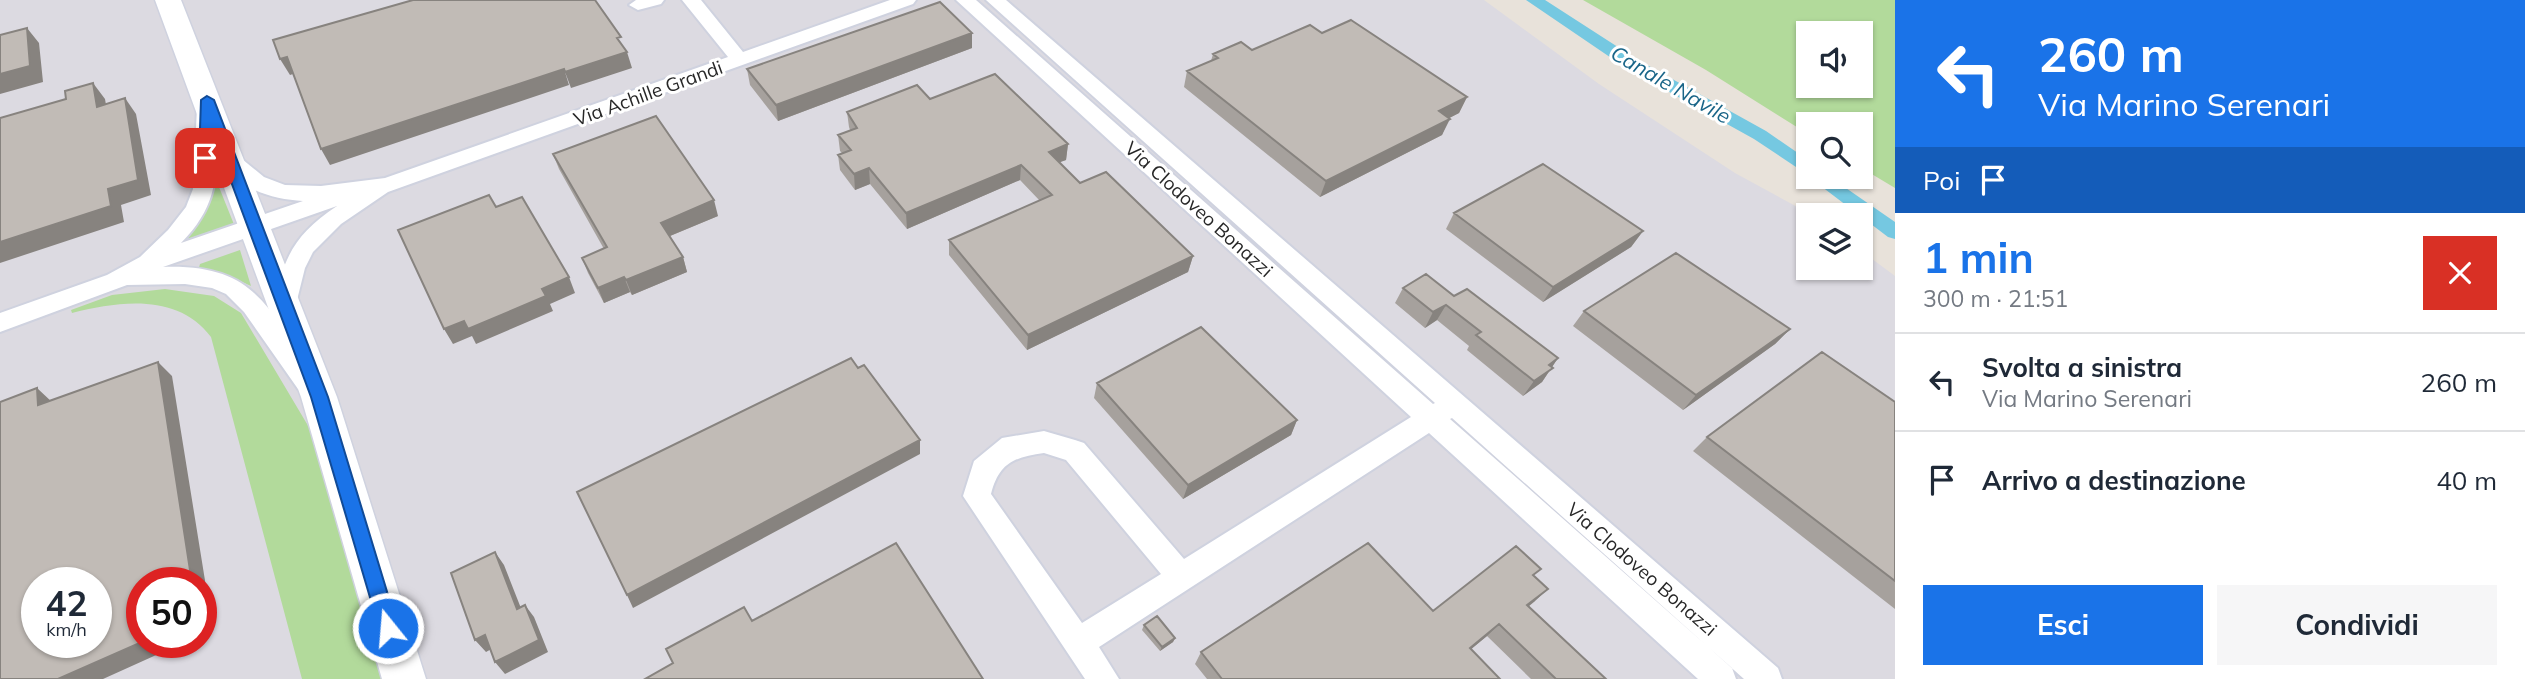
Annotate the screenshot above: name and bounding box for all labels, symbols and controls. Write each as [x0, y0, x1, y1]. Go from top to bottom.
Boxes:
map controls [1796, 21, 1873, 280]
button: sound [1796, 21, 1873, 98]
text: 260 m [2038, 23, 2184, 84]
icon: left [1923, 28, 2014, 119]
water label: Canale Navile [1606, 39, 1736, 129]
street label: Via Achille Grandi [570, 55, 726, 131]
text: Via Marino Serenari [2038, 84, 2330, 124]
button: search [1796, 112, 1873, 189]
pin [175, 128, 235, 188]
street label: Via Clodoveo Bonazzi [1120, 136, 1278, 282]
icon: arrive [186, 139, 224, 177]
icon: arrive [1974, 161, 2012, 199]
text: Poi [1923, 164, 1960, 197]
button: layers [1796, 203, 1873, 280]
text: 1 min [1923, 231, 2034, 284]
button: close [2423, 236, 2497, 310]
text: 300 m · 21:51 [1923, 284, 2068, 313]
text: Svolta a sinistra [1982, 351, 2182, 384]
icon: left [1923, 363, 1961, 401]
text: 260 m [2421, 366, 2497, 399]
text: Via Marino Serenari [1982, 384, 2192, 413]
icon: arrive [1923, 461, 1961, 499]
text: Arrivo a destinazione [1982, 464, 2246, 497]
text: 40 m [2436, 464, 2497, 497]
street label: Via Clodoveo Bonazzi [1562, 497, 1722, 641]
speed limit sign: 50 [126, 567, 217, 658]
text: 42 [45, 581, 88, 625]
button: Esci [1923, 585, 2203, 665]
button: Condividi [2217, 585, 2497, 665]
position arrow [351, 591, 425, 665]
text: km/h [46, 618, 87, 641]

